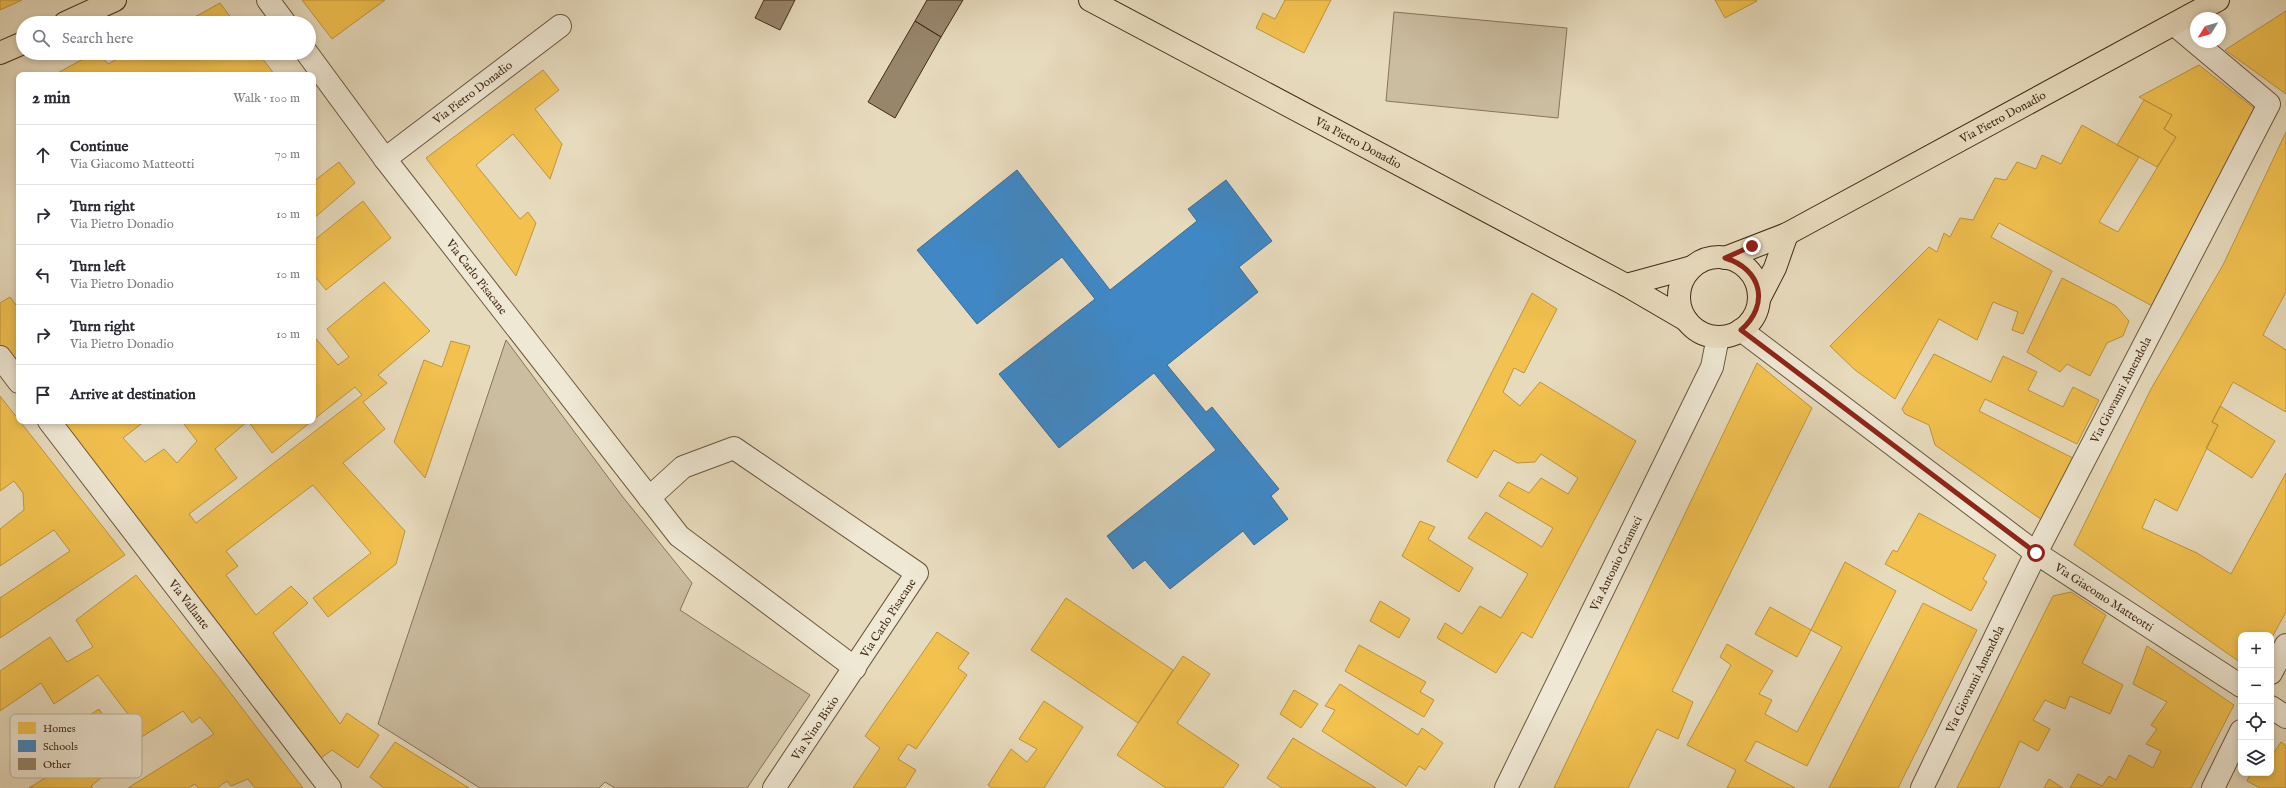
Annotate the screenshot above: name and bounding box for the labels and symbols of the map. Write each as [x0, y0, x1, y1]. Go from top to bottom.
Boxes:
north arrow [2190, 12, 2226, 48]
street label: Via Pietro Donadio [429, 58, 516, 128]
street label: Via Pietro Donadio [1956, 88, 2049, 147]
street label: Via Pietro Donadio [1311, 114, 1404, 173]
street label: Via Carlo Pisacane [442, 236, 511, 318]
route end [1743, 237, 1761, 255]
street label: Via Giovanni Amendola [2087, 334, 2155, 447]
street label: Via Antonio Gramsci [1586, 514, 1646, 614]
route start [2027, 544, 2045, 562]
street label: Via Giacomo Matteotti [2051, 559, 2156, 635]
street label: Via Vallante [165, 576, 213, 633]
street label: Via Carlo Pisacane [857, 576, 920, 661]
street label: Via Giovanni Amendola [1942, 622, 2008, 736]
street label: Via Nino Bixio [788, 693, 843, 764]
legend [10, 714, 142, 778]
text: Homes [43, 722, 76, 736]
text: Schools [43, 740, 78, 754]
text: Other [43, 758, 71, 772]

